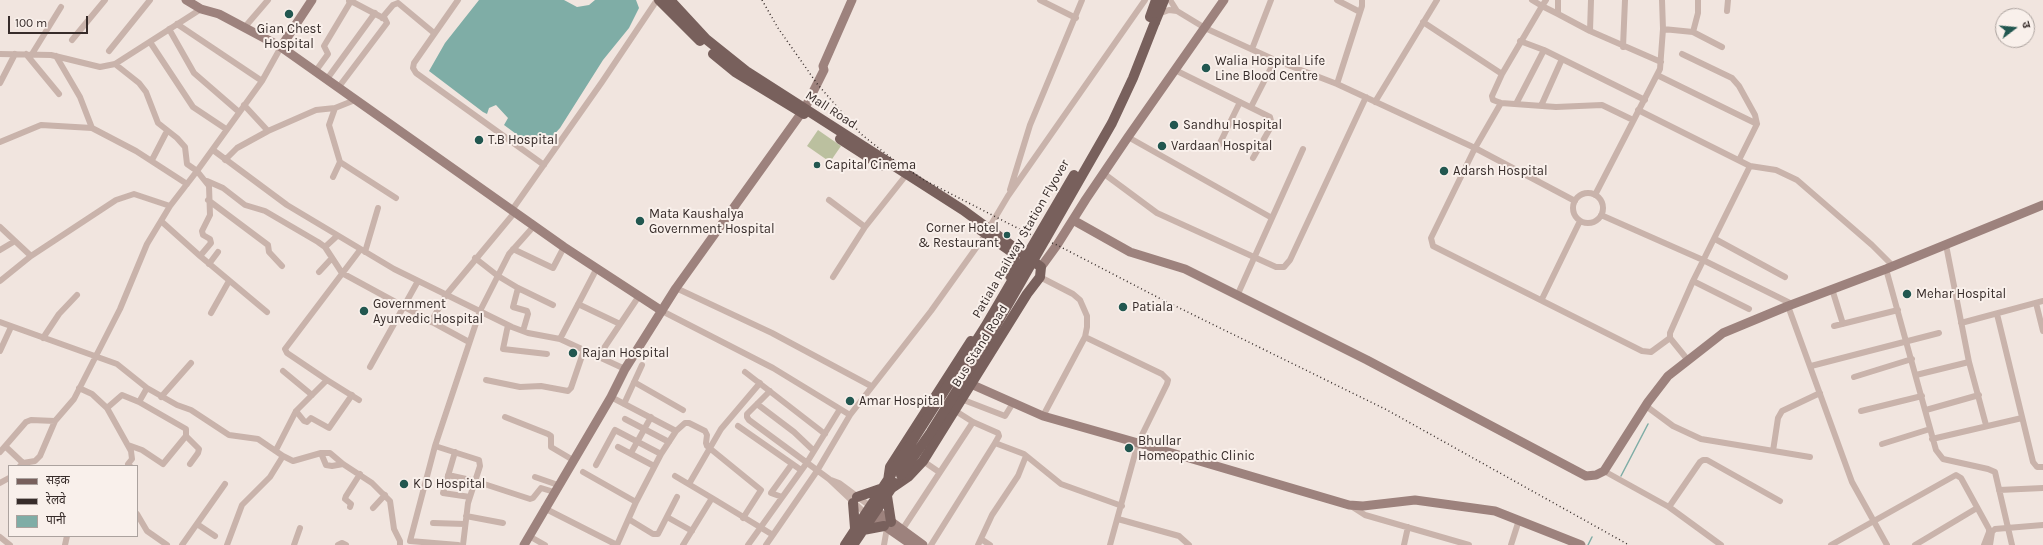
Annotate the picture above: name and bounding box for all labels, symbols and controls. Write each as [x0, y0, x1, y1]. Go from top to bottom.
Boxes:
scale bar [10, 8, 90, 34]
marker: Gian Chest Hospital [283, 8, 295, 20]
north arrow [1995, 8, 2035, 48]
text: 100 m [15, 16, 47, 30]
text: उ [2019, 20, 2033, 30]
place label: Gian Chest Hospital [257, 21, 321, 52]
place label: Walia Hospital Life Line Blood Centre [1215, 53, 1325, 84]
marker: Walia Hospital Life Line Blood Centre [1200, 62, 1212, 74]
street label: Mall Road [802, 88, 860, 132]
place label: Sandhu Hospital [1183, 117, 1282, 133]
marker: Sandhu Hospital [1168, 119, 1180, 131]
place label: T.B Hospital [488, 132, 558, 148]
marker: T.B Hospital [473, 134, 485, 146]
place label: Vardaan Hospital [1171, 138, 1272, 154]
marker: Vardaan Hospital [1156, 140, 1168, 152]
place label: Capital Cinema [825, 157, 916, 173]
street label: Patiala Railway Station Flyover [969, 157, 1073, 321]
marker: Capital Cinema [812, 160, 822, 170]
place label: Adarsh Hospital [1453, 163, 1548, 179]
marker: Adarsh Hospital [1438, 165, 1450, 177]
place label: Mata Kaushalya Government Hospital [649, 206, 775, 237]
marker: Mata Kaushalya Government Hospital [634, 215, 646, 227]
place label: Corner Hotel & Restaurant [918, 220, 999, 251]
marker: Corner Hotel & Restaurant [1002, 230, 1012, 240]
place label: Mehar Hospital [1916, 286, 2006, 302]
marker: Mehar Hospital [1901, 288, 1913, 300]
place label: Government Ayurvedic Hospital [373, 296, 483, 327]
place label: Patiala [1132, 299, 1173, 315]
marker: Patiala [1117, 301, 1129, 313]
street label: Bus Stand Road [948, 302, 1012, 390]
marker: Government Ayurvedic Hospital [358, 305, 370, 317]
place label: Rajan Hospital [582, 345, 669, 361]
marker: Rajan Hospital [567, 347, 579, 359]
place label: Amar Hospital [859, 393, 943, 409]
marker: Amar Hospital [844, 395, 856, 407]
place label: Bhullar Homeopathic Clinic [1138, 433, 1255, 464]
marker: Bhullar Homeopathic Clinic [1123, 442, 1135, 454]
legend [8, 465, 138, 537]
text: सड़क [46, 473, 70, 487]
place label: K D Hospital [413, 476, 485, 492]
marker: K D Hospital [398, 478, 410, 490]
text: रेलवे [46, 493, 66, 507]
text: पानी [46, 513, 66, 527]

